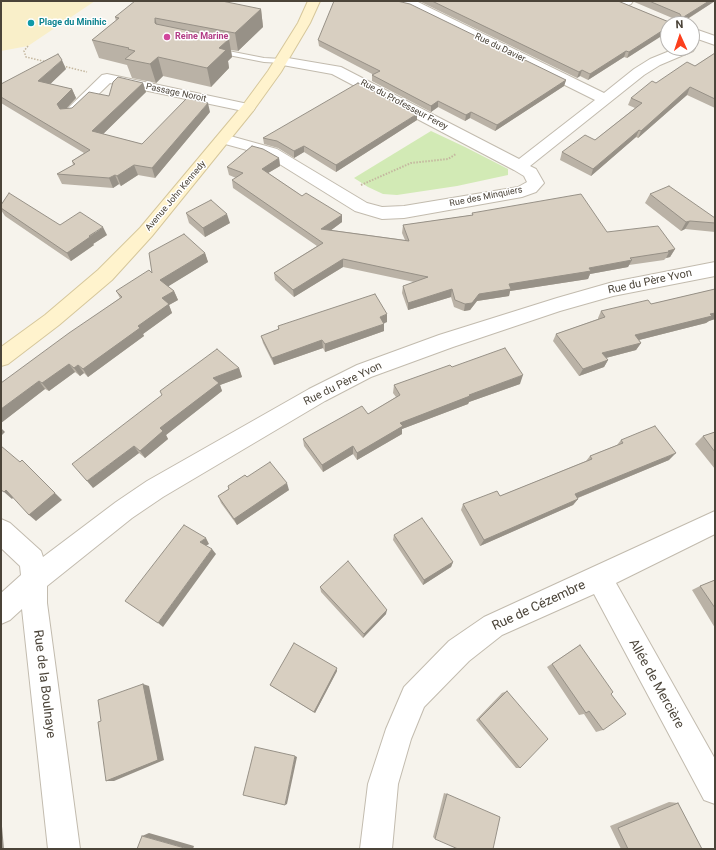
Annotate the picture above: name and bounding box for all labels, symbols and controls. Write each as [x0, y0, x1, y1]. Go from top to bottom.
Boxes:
north arrow [660, 16, 700, 56]
marker: Plage du Minihic [26, 18, 36, 28]
place label: Plage du Minihic [39, 18, 106, 28]
text: N [675, 18, 684, 31]
street label: Rue du Davier [473, 31, 527, 65]
marker: Reine Marine [162, 32, 172, 42]
place label: Reine Marine [175, 32, 228, 42]
street label: Rue du Professeur Ferey [359, 77, 449, 133]
street label: Passage Noroit [145, 81, 207, 105]
street label: Avenue John Kennedy [143, 159, 209, 233]
street label: Rue des Minquiers [449, 185, 523, 209]
street label: Rue du Père Yvon [607, 267, 693, 297]
street label: Rue du Père Yvon [302, 359, 384, 409]
street label: Rue de Cézembre [490, 578, 588, 634]
street label: Rue de la Boulnaye [30, 629, 58, 739]
street label: Allée de Mercière [625, 637, 687, 731]

